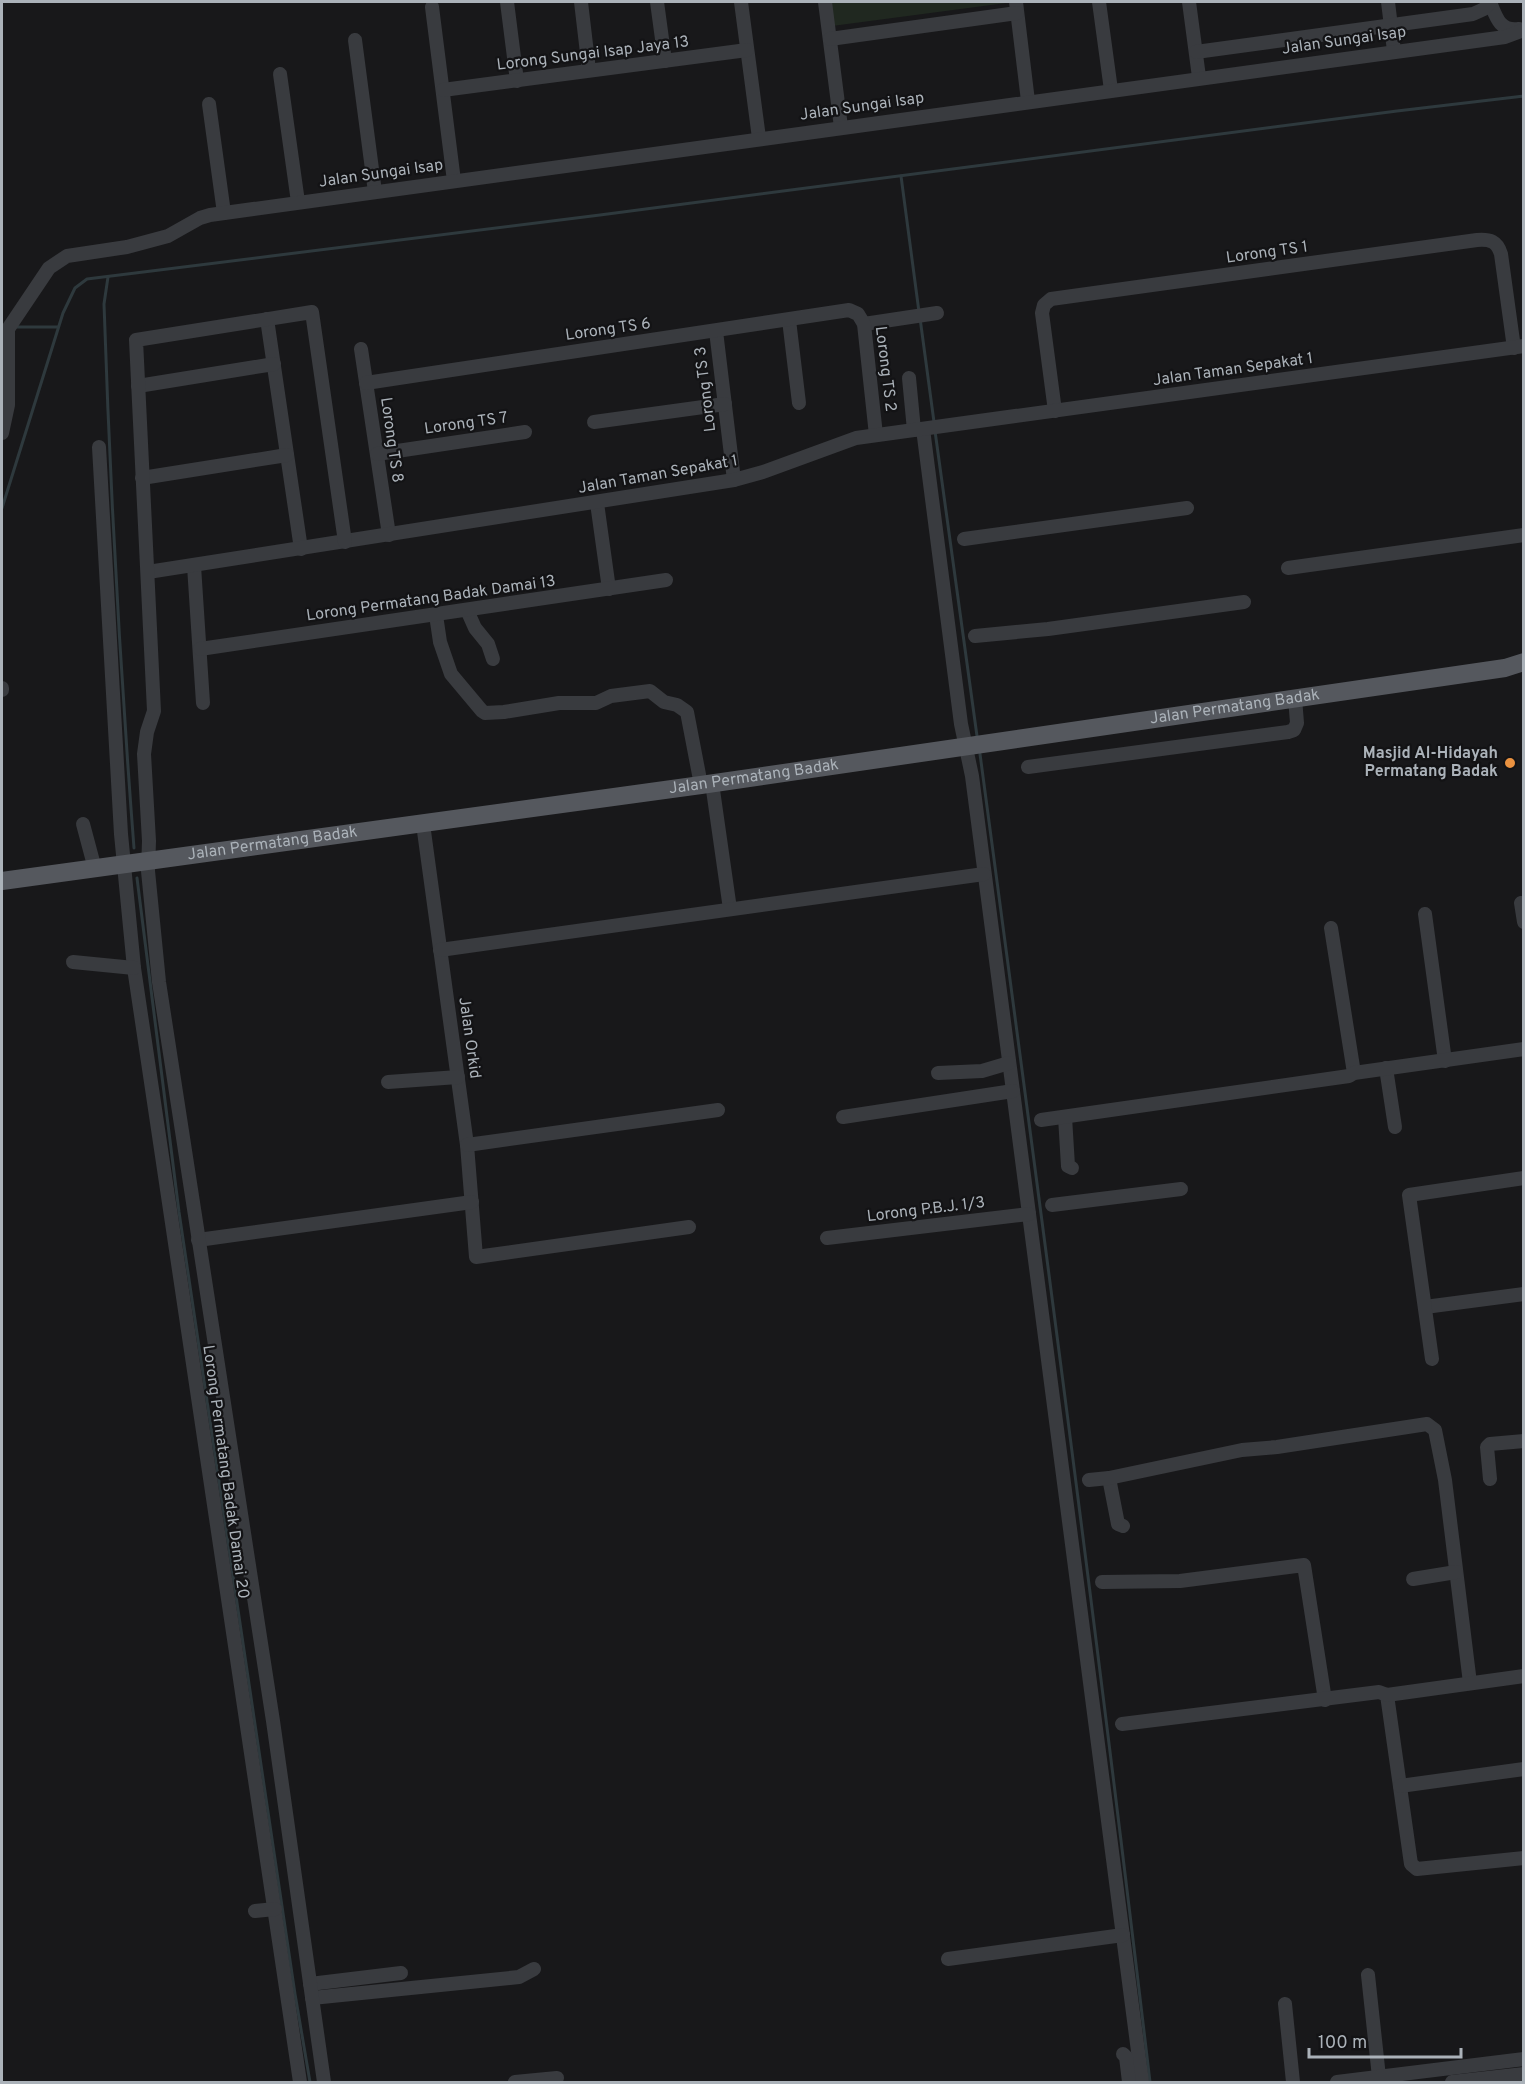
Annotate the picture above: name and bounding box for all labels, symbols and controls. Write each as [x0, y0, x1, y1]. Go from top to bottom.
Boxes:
street label: Jalan Sungai Isap [1281, 22, 1407, 60]
street label: Lorong Sungai Isap Jaya 13 [496, 32, 690, 76]
street label: Jalan Sungai Isap [799, 88, 925, 126]
street label: Jalan Sungai Isap [318, 155, 444, 193]
street label: Lorong TS 1 [1225, 237, 1309, 269]
street label: Lorong TS 6 [564, 314, 652, 346]
street label: Lorong TS 2 [870, 325, 900, 413]
street label: Lorong TS 3 [691, 345, 721, 433]
street label: Jalan Taman Sepakat 1 [1151, 349, 1315, 391]
street label: Lorong TS 8 [375, 396, 407, 484]
street label: Lorong TS 7 [423, 408, 509, 440]
street label: Jalan Taman Sepakat 1 [577, 451, 739, 499]
street label: Lorong Permatang Badak Damai 13 [305, 572, 557, 626]
street label: Jalan Permatang Badak [1149, 685, 1321, 730]
place label: Masjid Al-Hidayah Permatang Badak [1363, 744, 1498, 782]
street label: Jalan Permatang Badak [668, 755, 840, 799]
marker: Masjid Al-Hidayah Permatang Badak [1503, 756, 1517, 770]
street label: Jalan Permatang Badak [186, 822, 359, 865]
street label: Jalan Orkid [453, 996, 485, 1080]
street label: Lorong P.B.J. 1/3 [866, 1193, 986, 1227]
street label: Lorong Permatang Badak Damai 20 [197, 1344, 253, 1600]
scale bar [1309, 2021, 1460, 2059]
text: 100 m [1318, 2032, 1367, 2055]

